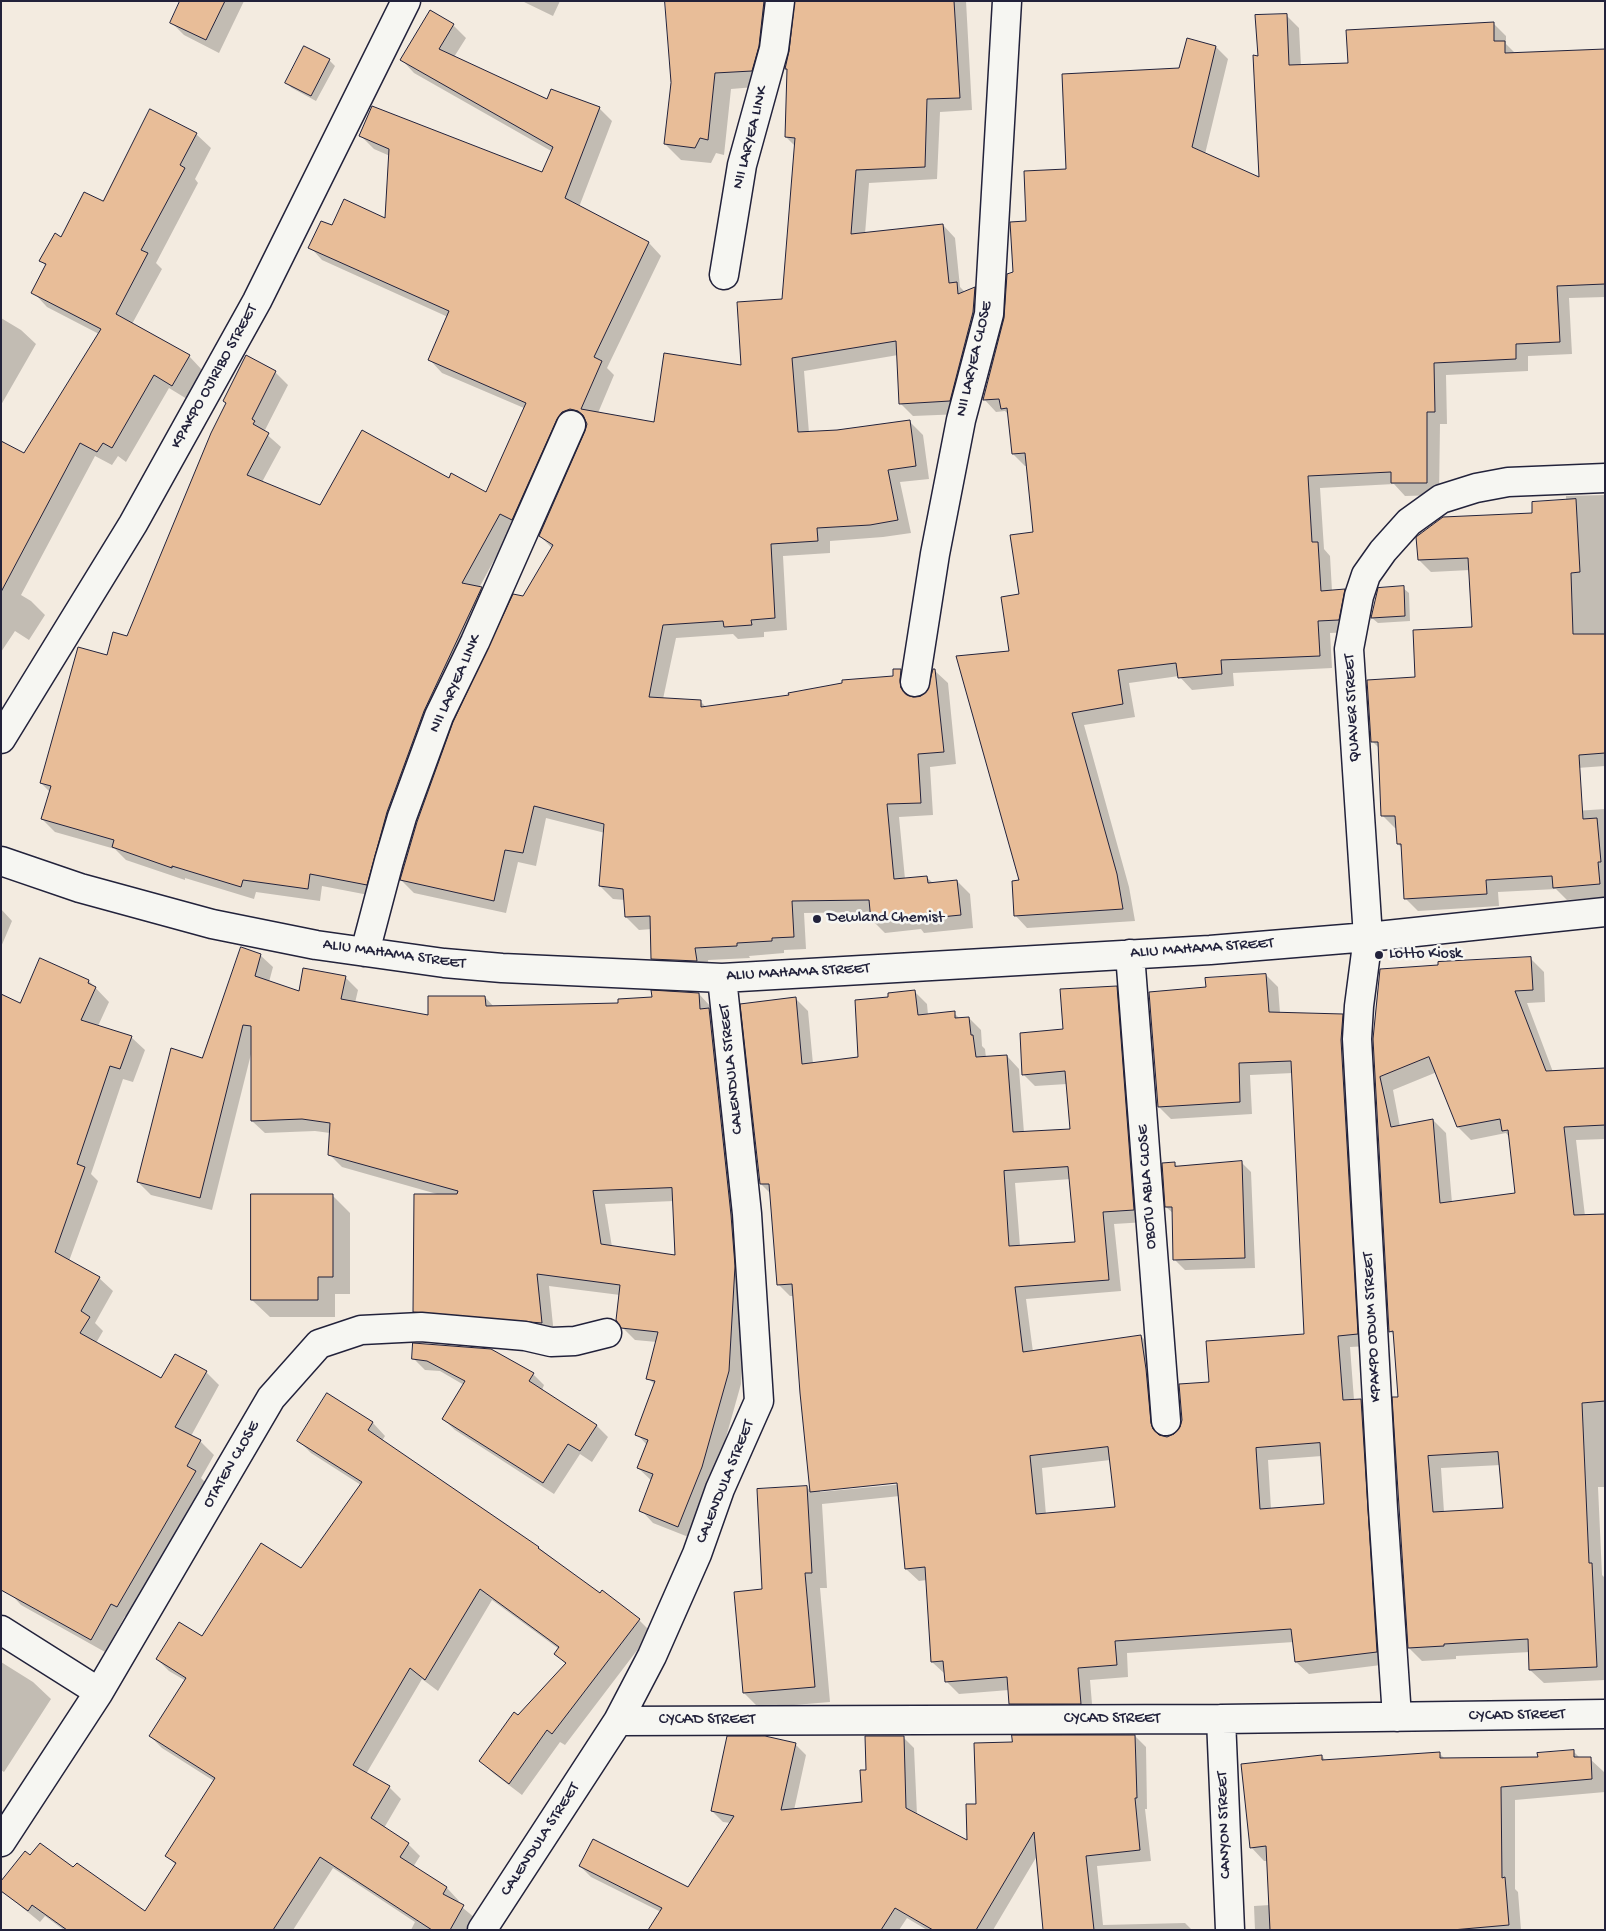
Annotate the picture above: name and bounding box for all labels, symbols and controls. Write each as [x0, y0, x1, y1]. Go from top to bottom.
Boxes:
street label: NII LARYEA LINK [729, 85, 773, 191]
street label: NII LARYEA CLOSE [952, 299, 998, 419]
street label: KPAKPO OJIRIBO STREET [167, 302, 263, 452]
street label: NII LARYEA LINK [426, 632, 486, 736]
street label: QUAVER STREET [1341, 653, 1365, 763]
place label: Dewland Chemist [827, 909, 944, 929]
marker: Dewland Chemist [811, 913, 823, 925]
street label: ALIU MAHAMA STREET [1130, 934, 1274, 964]
street label: ALIU MAHAMA STREET [322, 935, 466, 975]
place label: Lotto Kiosk [1389, 945, 1462, 965]
marker: Lotto Kiosk [1373, 949, 1385, 961]
street label: ALIU MAHAMA STREET [726, 960, 870, 986]
street label: CALENDULA STREET [716, 1003, 748, 1135]
street label: OBOTU ABLA CLOSE [1134, 1124, 1162, 1250]
street label: KPAKPO ODUM STREET [1359, 1251, 1387, 1403]
street label: OTATEN CLOSE [199, 1418, 265, 1512]
street label: CALENDULA STREET [693, 1418, 759, 1546]
street label: CYCAD STREET [1469, 1706, 1565, 1726]
street label: CYCAD STREET [1064, 1710, 1160, 1730]
street label: CYCAD STREET [659, 1711, 755, 1731]
street label: CANYON STREET [1214, 1771, 1236, 1879]
street label: CALENDULA STREET [497, 1780, 585, 1900]

